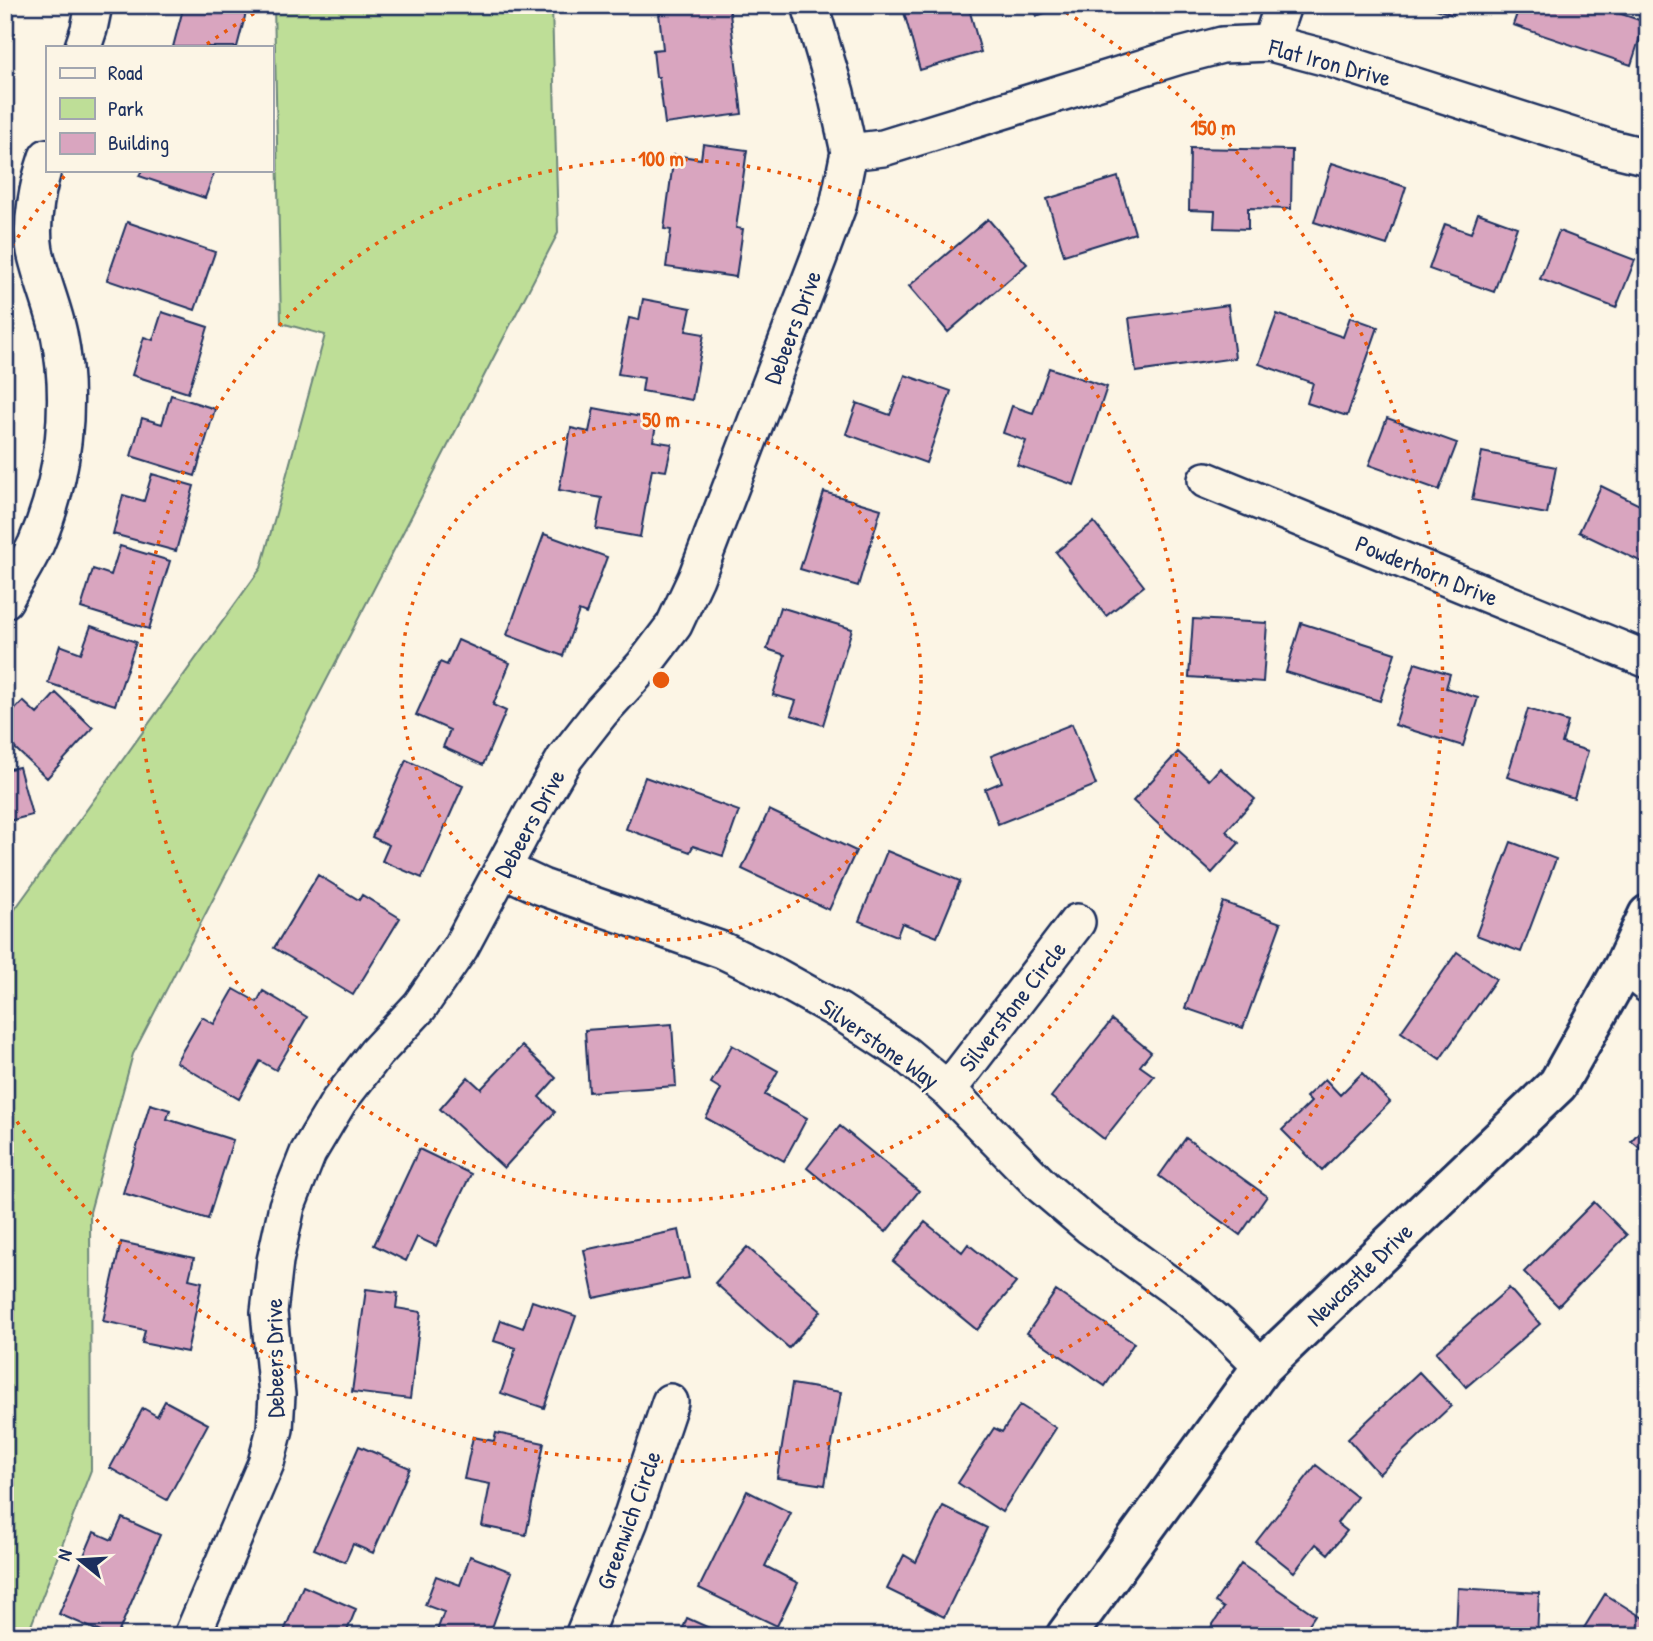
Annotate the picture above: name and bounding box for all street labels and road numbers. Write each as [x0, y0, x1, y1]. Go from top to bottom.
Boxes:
street label: Flat Iron Drive [1265, 30, 1395, 94]
street label: Debeers Drive [756, 265, 828, 388]
street label: Powderhorn Drive [1351, 527, 1503, 613]
street label: Debeers Drive [486, 763, 572, 883]
street label: Silverstone Circle [951, 934, 1073, 1078]
street label: Silverstone Way [814, 990, 946, 1096]
street label: Newcastle Drive [1299, 1215, 1419, 1333]
street label: Debeers Drive [257, 1298, 291, 1418]
street label: Greenwich Circle [588, 1446, 668, 1594]

